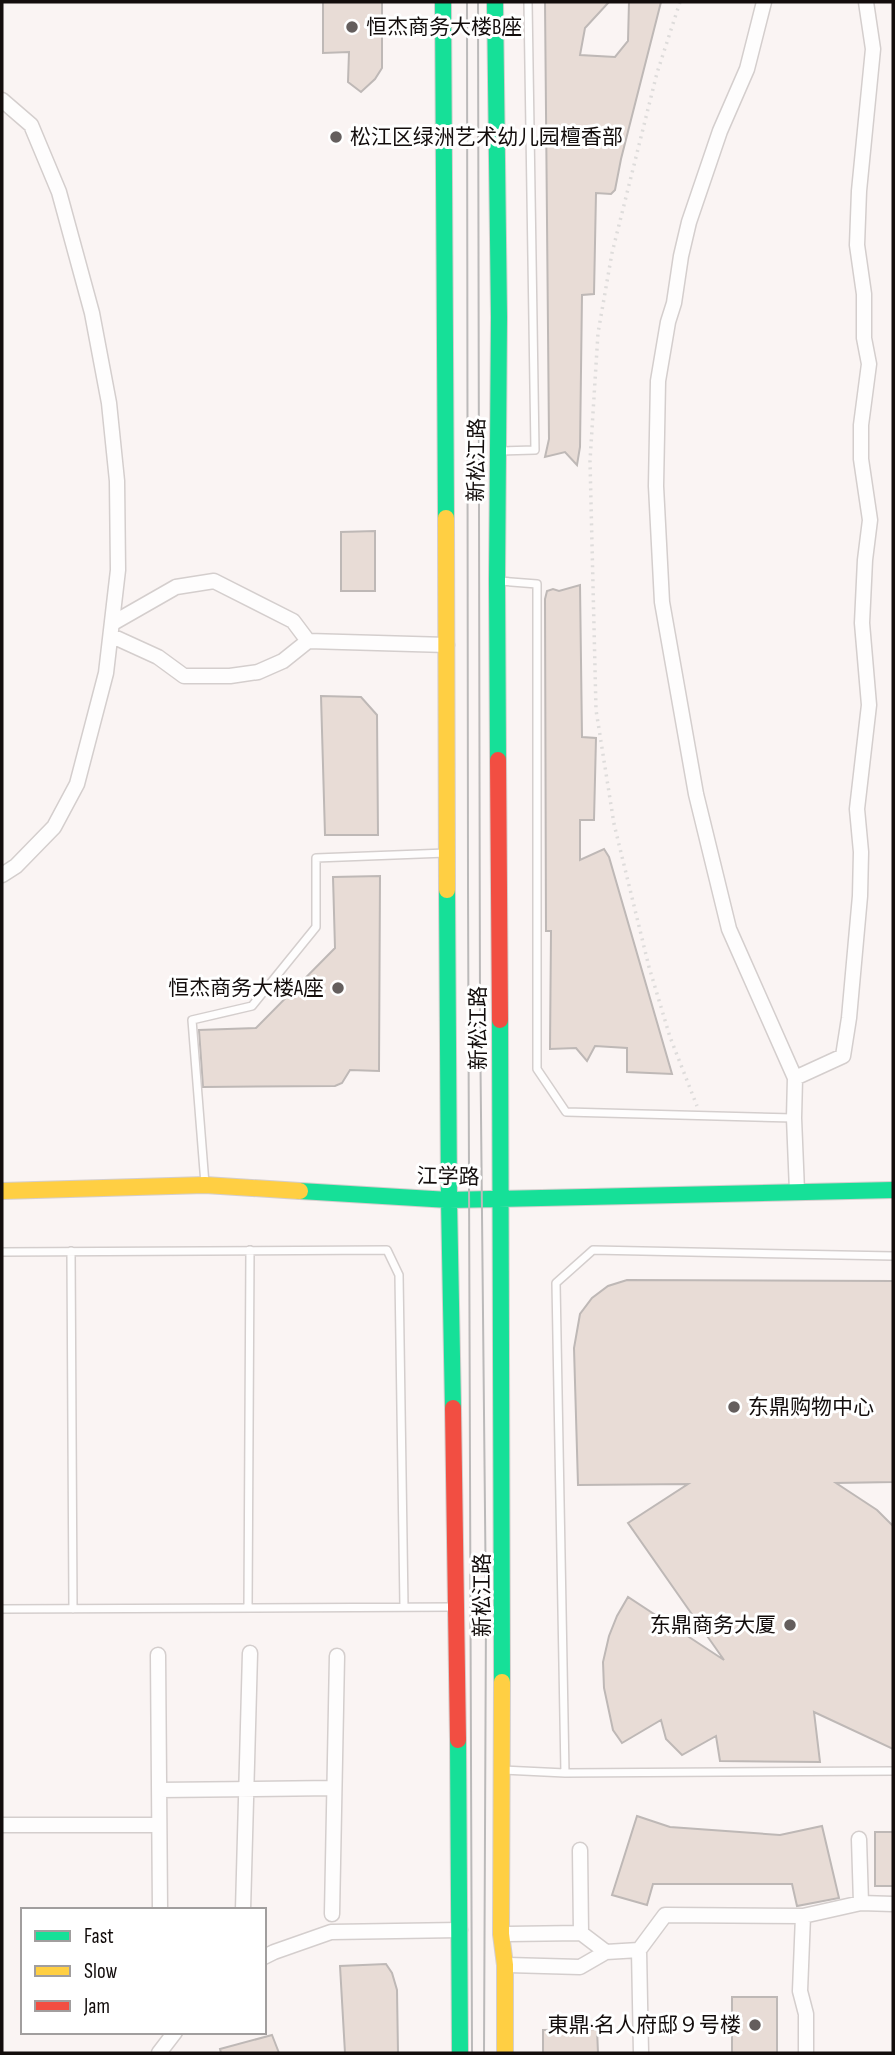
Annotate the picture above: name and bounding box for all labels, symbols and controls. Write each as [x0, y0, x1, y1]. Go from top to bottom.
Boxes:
place label: 恒杰商务大楼B座 [366, 15, 522, 40]
marker: 恒杰商务大楼B座 [344, 19, 360, 35]
place label: 松江区绿洲艺术幼儿园檀香部 [350, 125, 623, 150]
marker: 松江区绿洲艺术幼儿园檀香部 [328, 129, 344, 145]
street label: 新松江路 [464, 418, 490, 502]
place label: 恒杰商务大楼A座 [168, 976, 324, 1001]
marker: 恒杰商务大楼A座 [330, 980, 346, 996]
street label: 新松江路 [466, 986, 491, 1070]
street label: 江学路 [416, 1164, 480, 1190]
place label: 东鼎购物中心 [748, 1395, 874, 1420]
marker: 东鼎购物中心 [726, 1399, 742, 1415]
street label: 新松江路 [470, 1553, 495, 1637]
place label: 东鼎商务大厦 [650, 1613, 776, 1638]
marker: 东鼎商务大厦 [782, 1617, 798, 1633]
legend [21, 1908, 266, 2034]
text: Fast [84, 1924, 114, 1949]
text: Slow [84, 1959, 118, 1984]
text: Jam [83, 1994, 110, 2019]
place label: 東鼎·名人府邸９号楼 [548, 2013, 741, 2038]
marker: 東鼎·名人府邸９号楼 [747, 2017, 763, 2033]

